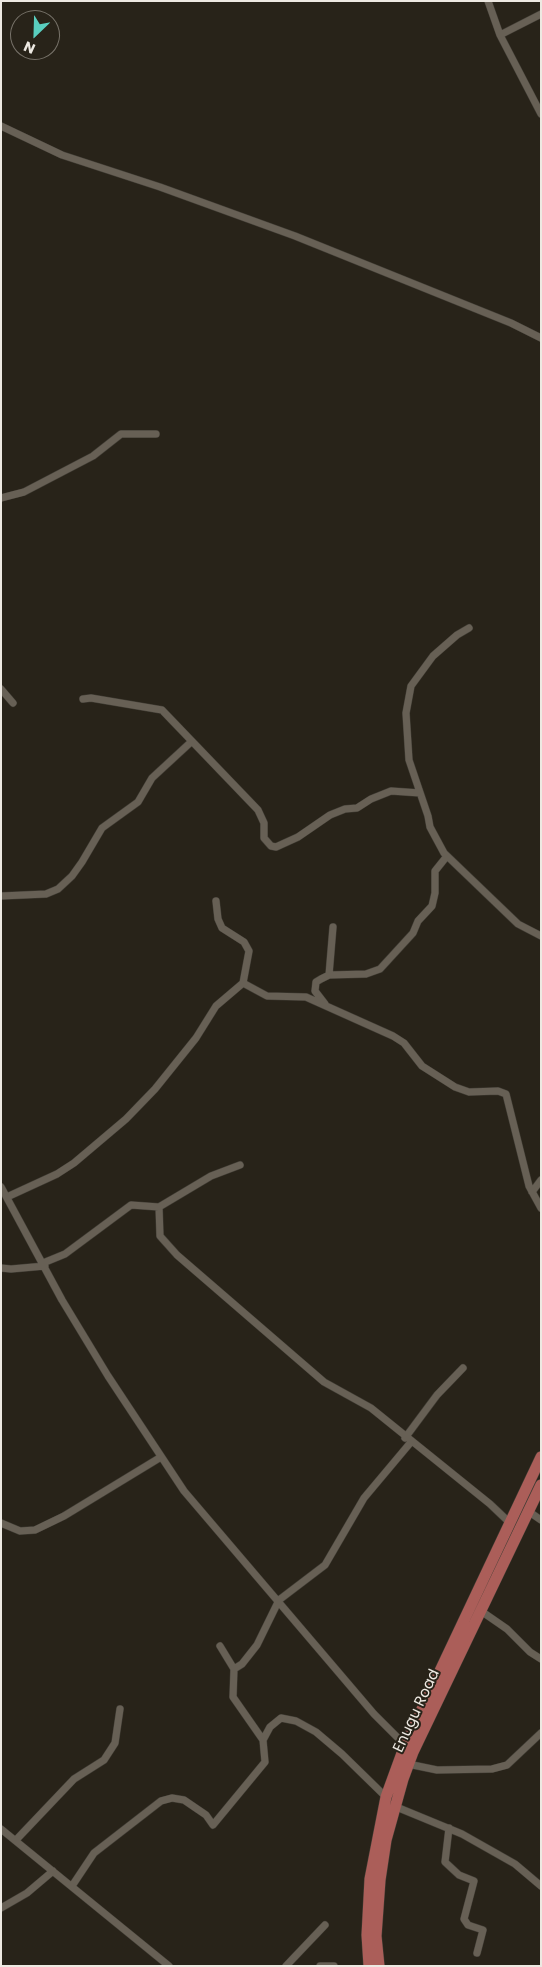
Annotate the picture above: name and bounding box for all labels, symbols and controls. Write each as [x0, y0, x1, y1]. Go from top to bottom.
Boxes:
north arrow [10, 10, 60, 60]
text: N [20, 37, 38, 59]
street label: Enugu Road [390, 1667, 444, 1755]

